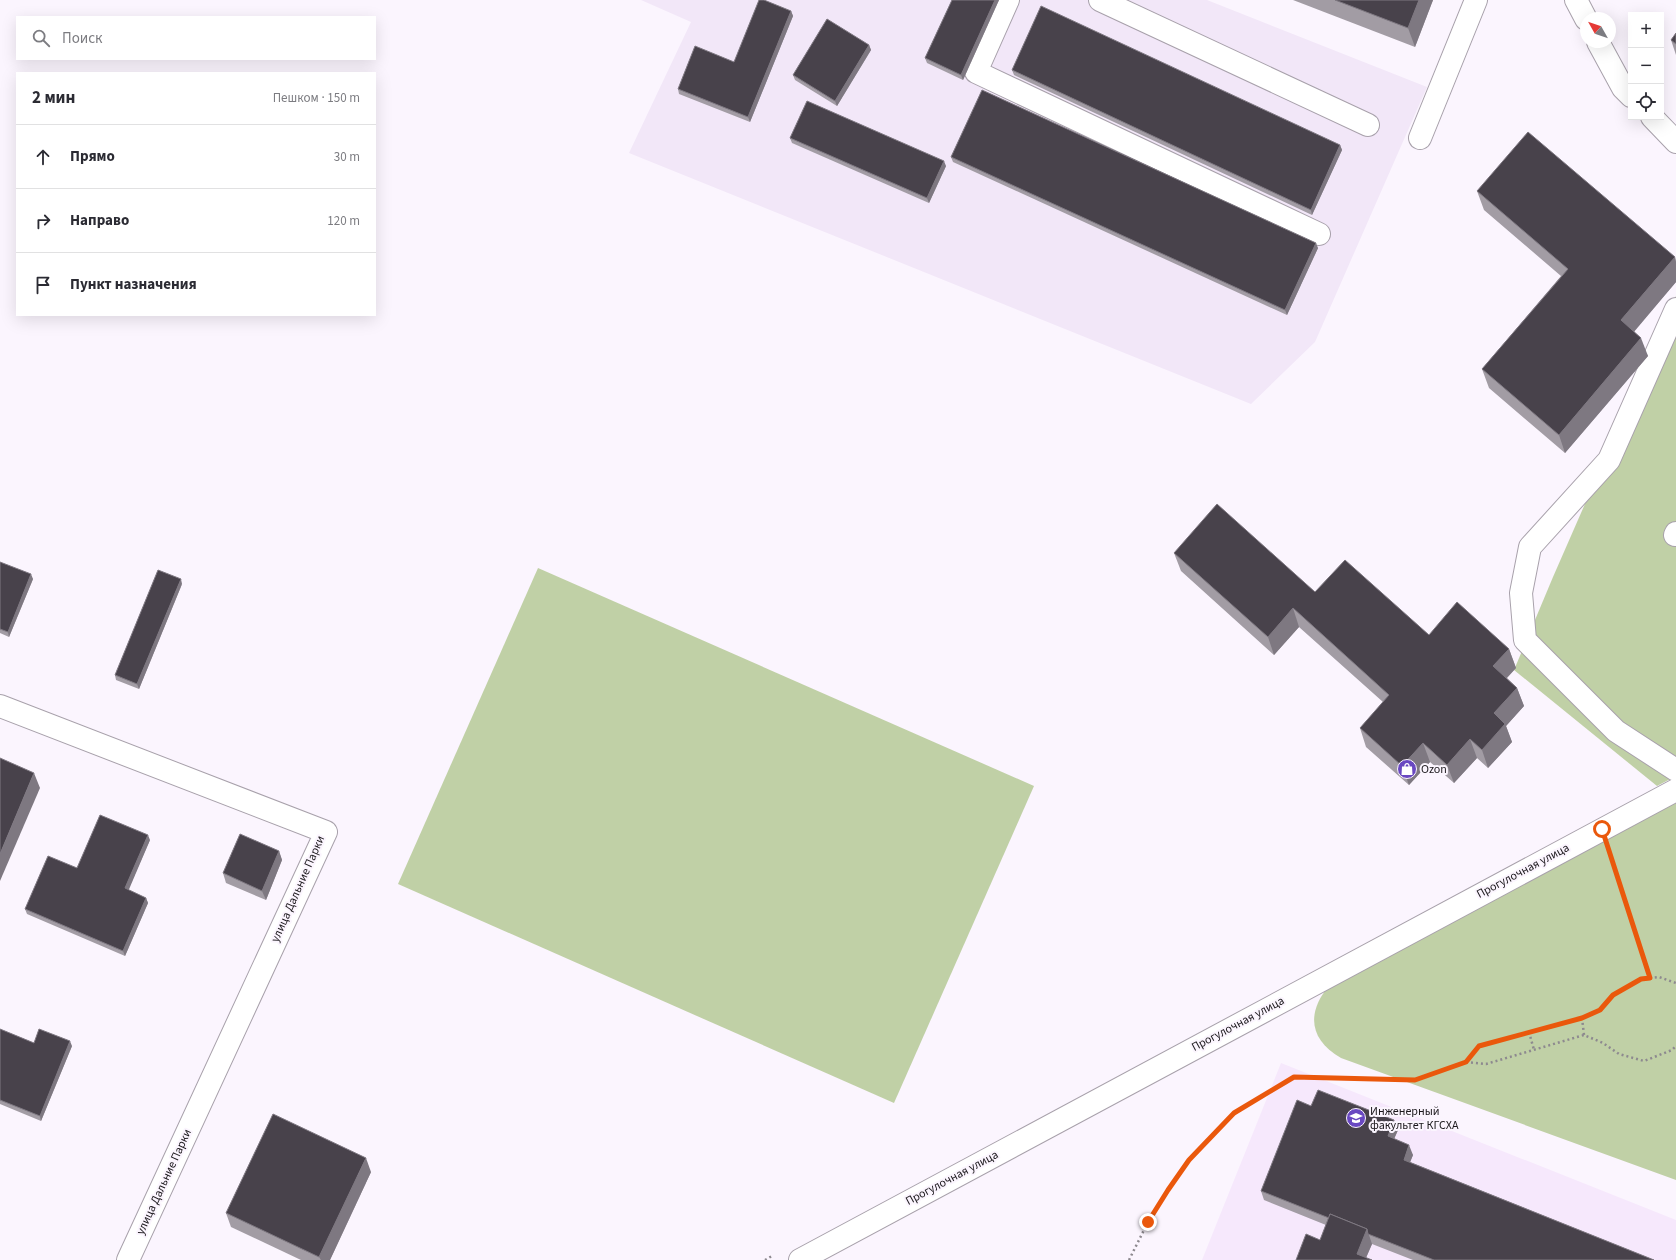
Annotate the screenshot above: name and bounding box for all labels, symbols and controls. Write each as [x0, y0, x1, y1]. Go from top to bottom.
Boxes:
north arrow [1580, 12, 1616, 48]
map controls [1628, 12, 1664, 120]
button: + [1628, 12, 1664, 48]
search box [16, 16, 376, 60]
icon: search [30, 27, 52, 49]
text: Поиск [62, 28, 103, 49]
button: − [1628, 48, 1664, 84]
button: locate [1628, 84, 1664, 120]
text: 2 мин [32, 86, 75, 110]
text: Пешком · 150 m [273, 89, 360, 107]
icon: ahead [32, 146, 54, 168]
text: Прямо [70, 146, 115, 167]
text: 30 m [334, 148, 360, 166]
icon: right [32, 210, 54, 232]
text: Направо [70, 210, 129, 231]
text: 120 m [327, 212, 360, 230]
icon: arrive [32, 274, 54, 296]
text: Пункт назначения [70, 274, 197, 295]
shop icon: Ozon [1396, 758, 1418, 780]
place label: Ozon [1421, 761, 1447, 778]
route start [1593, 820, 1611, 838]
street label: улица Дальние Парки [267, 833, 329, 945]
street label: Прогулочная улица [1473, 839, 1573, 903]
street label: Прогулочная улица [1188, 992, 1288, 1056]
place label: Инженерный факультет КГСХА [1370, 1103, 1459, 1134]
school or university icon: Инженерный факультет КГСХА [1345, 1107, 1367, 1129]
street label: улица Дальние Парки [132, 1126, 196, 1238]
street label: Прогулочная улица [902, 1146, 1002, 1210]
route end [1139, 1213, 1157, 1231]

